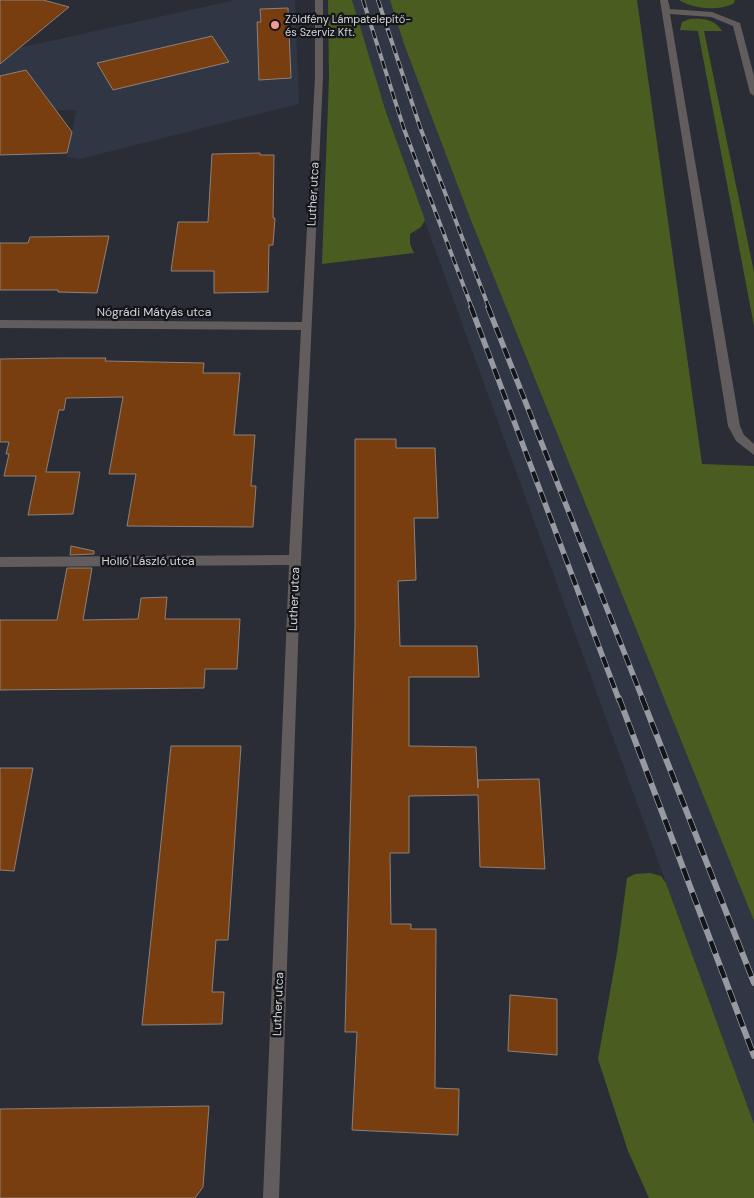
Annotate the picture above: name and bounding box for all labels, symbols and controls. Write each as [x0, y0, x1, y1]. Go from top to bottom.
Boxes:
place label: Zöldfény Lámpatelepítő- és Szerviz Kft. [285, 12, 411, 39]
marker: Zöldfény Lámpatelepítő- és Szerviz Kft. [269, 19, 281, 31]
street label: Luther utca [303, 162, 323, 226]
street label: Nógrádi Mátyás utca [97, 304, 211, 320]
street label: Holló László utca [101, 553, 195, 569]
street label: Luther utca [285, 567, 303, 631]
street label: Luther utca [269, 972, 287, 1036]

